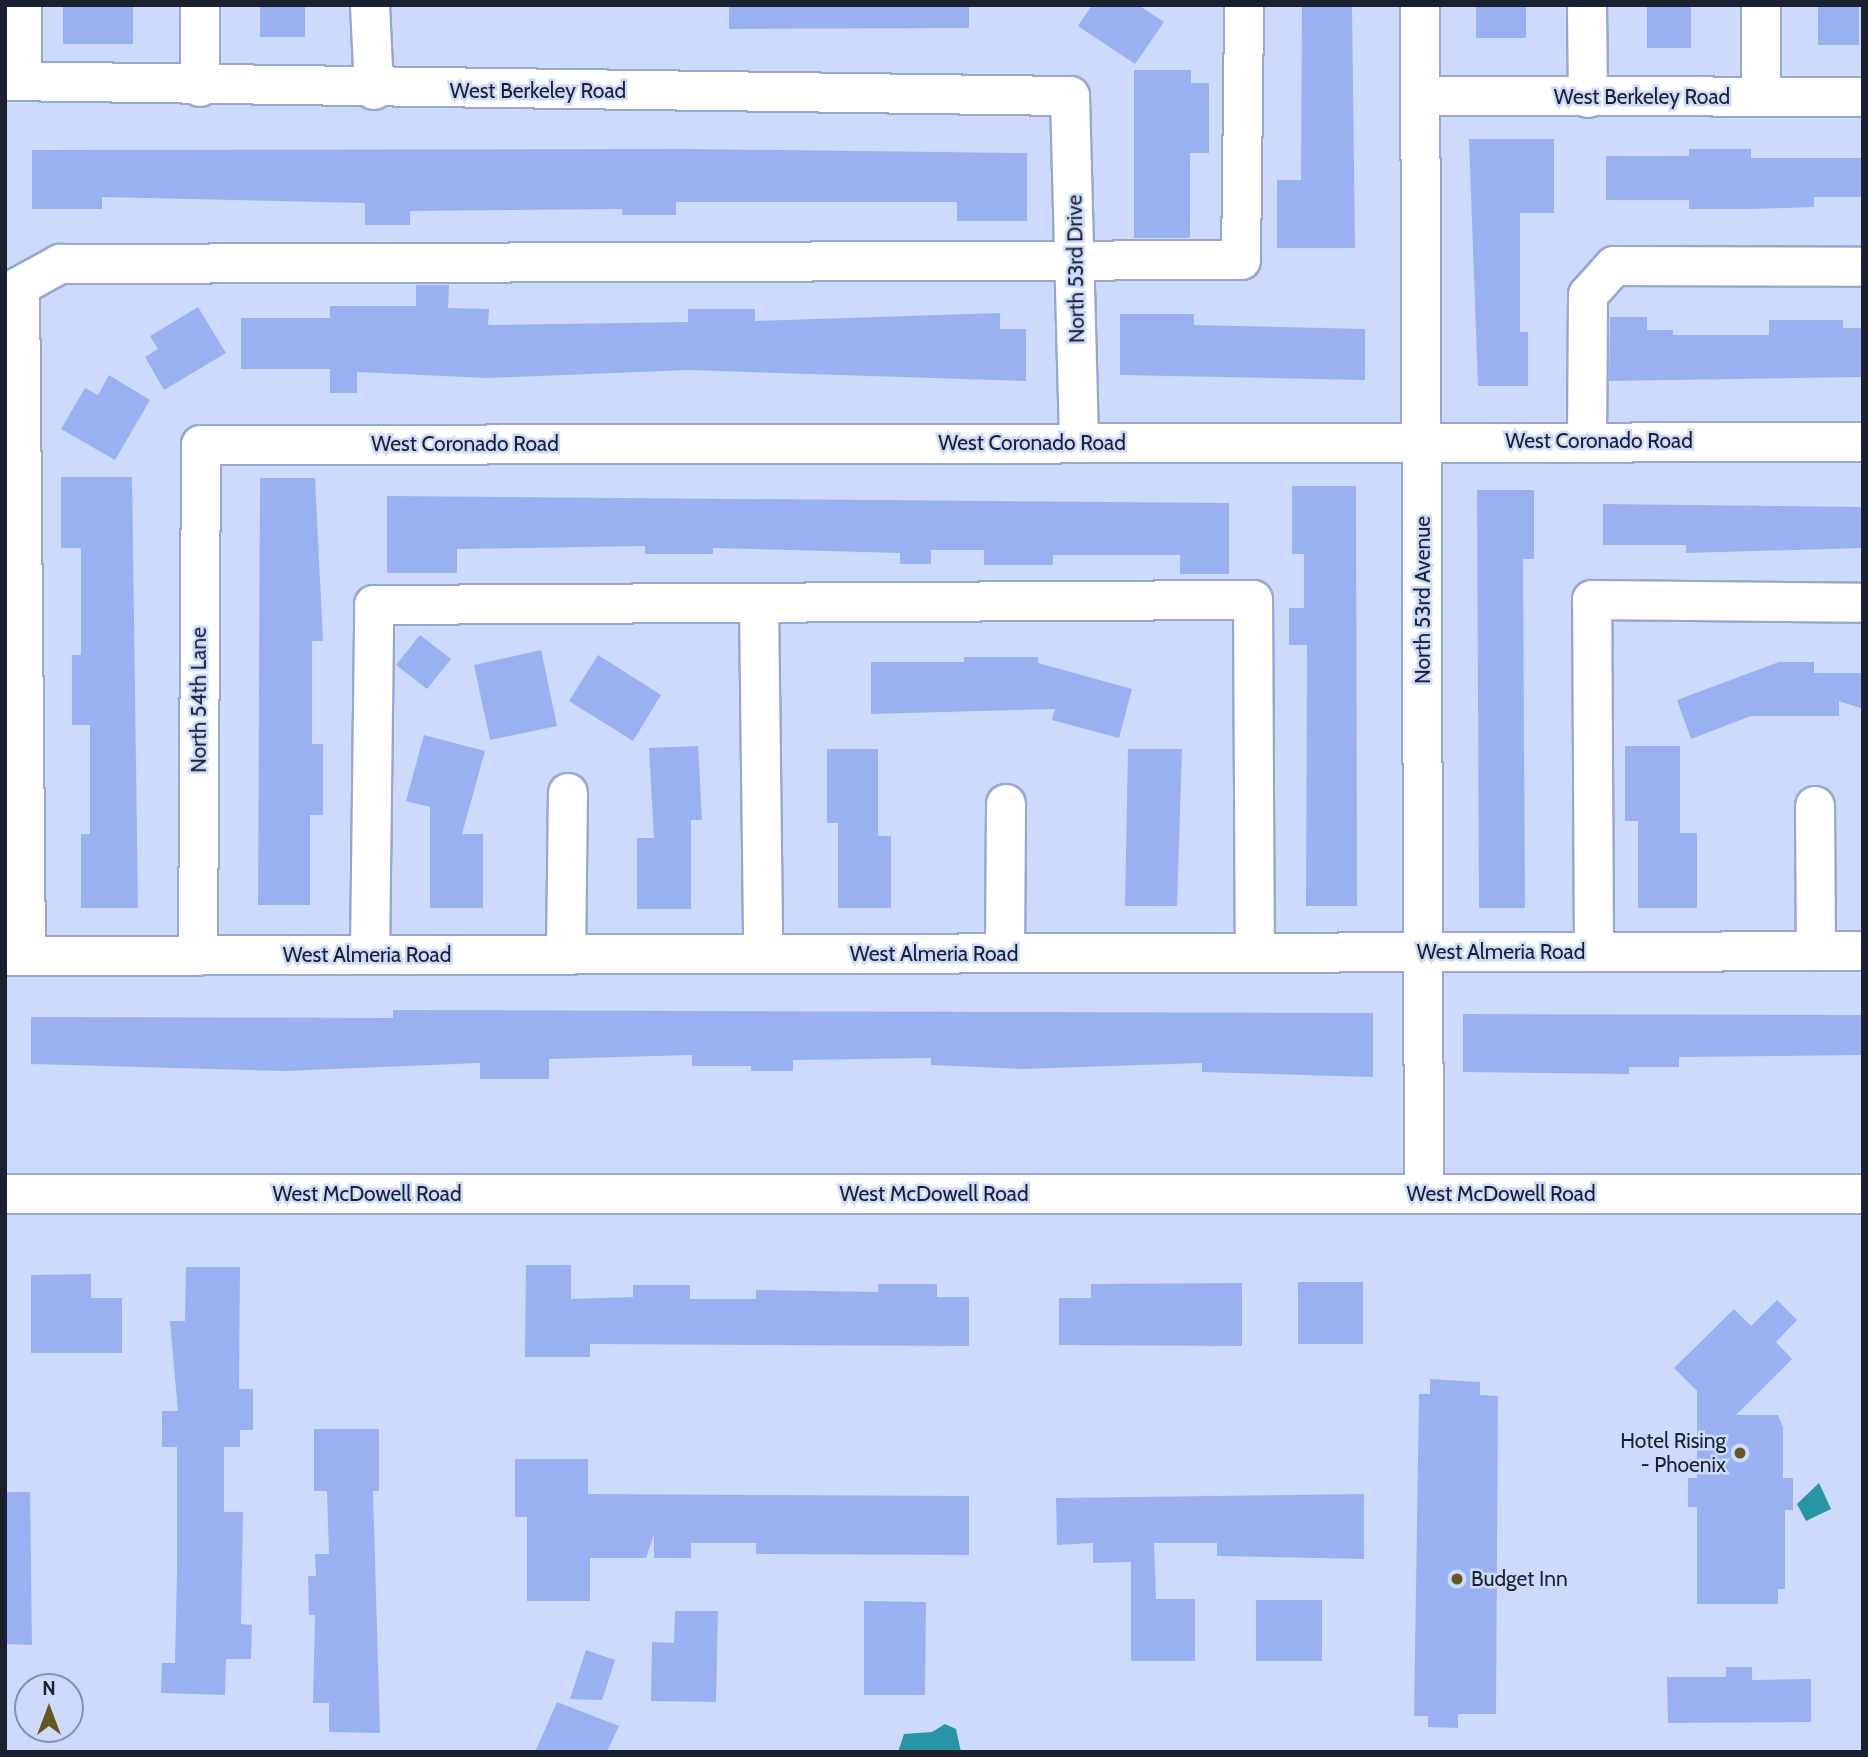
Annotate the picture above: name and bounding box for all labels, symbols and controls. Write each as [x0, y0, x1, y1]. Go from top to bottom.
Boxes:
street label: West Berkeley Road [450, 78, 626, 104]
street label: West Berkeley Road [1554, 84, 1730, 110]
street label: North 53rd Drive [1062, 195, 1090, 343]
street label: West Coronado Road [1505, 428, 1693, 454]
street label: West Coronado Road [938, 430, 1126, 456]
street label: West Coronado Road [371, 431, 559, 457]
street label: North 53rd Avenue [1410, 516, 1436, 684]
street label: North 54th Lane [186, 627, 212, 773]
street label: West Almeria Road [1417, 939, 1585, 965]
street label: West Almeria Road [850, 941, 1018, 967]
street label: West Almeria Road [283, 942, 451, 968]
street label: West McDowell Road [272, 1181, 462, 1207]
street label: West McDowell Road [839, 1181, 1029, 1207]
street label: West McDowell Road [1406, 1181, 1596, 1207]
place label: Hotel Rising - Phoenix [1620, 1428, 1726, 1478]
marker: Hotel Rising - Phoenix [1732, 1445, 1748, 1461]
place label: Budget Inn [1471, 1566, 1568, 1592]
marker: Budget Inn [1449, 1571, 1465, 1587]
north arrow [14, 1673, 84, 1743]
text: N [42, 1677, 56, 1700]

